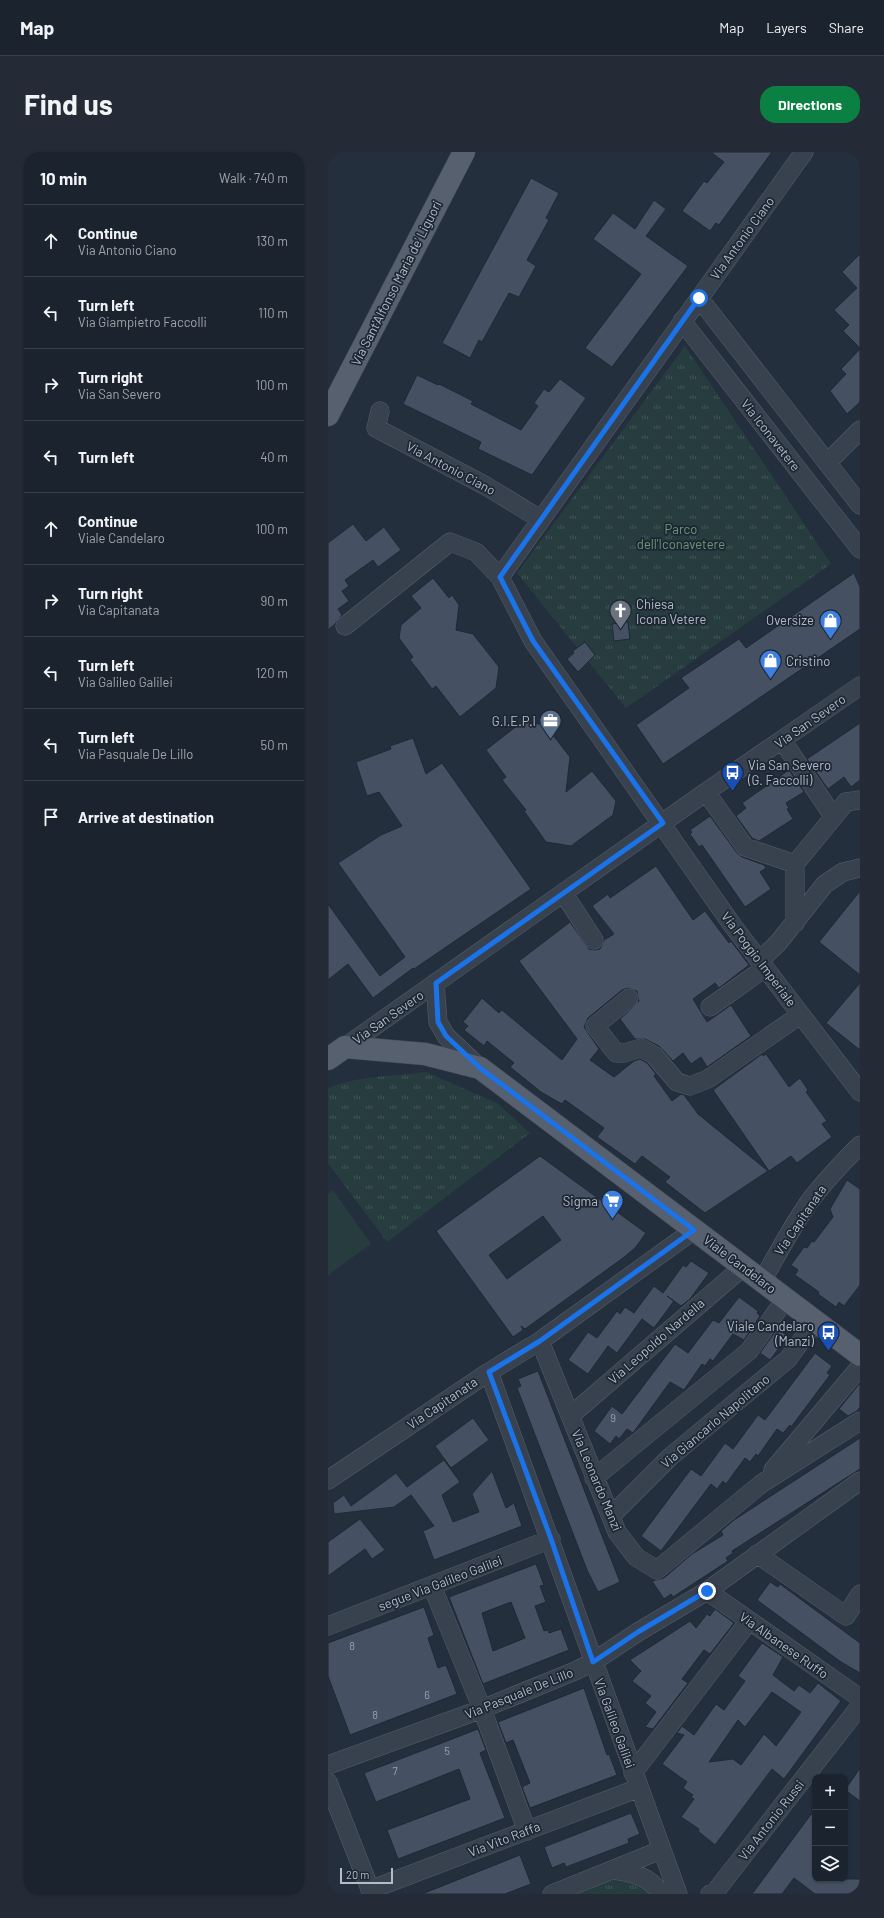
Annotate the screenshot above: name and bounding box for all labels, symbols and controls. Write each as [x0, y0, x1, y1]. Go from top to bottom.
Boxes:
text: Map [20, 16, 54, 39]
text: Map [719, 19, 744, 36]
text: Layers [766, 19, 807, 36]
text: Share [829, 19, 864, 36]
button: Directions [760, 86, 860, 123]
text: Find us [24, 87, 113, 121]
text: 10 min [40, 168, 87, 188]
text: Walk · 740 m [219, 170, 288, 186]
street label: Via Antonio Ciano [707, 193, 777, 283]
street label: Via Sant'Alfonso Maria de' Liguori [347, 198, 445, 368]
text: Continue [78, 224, 138, 242]
icon: ahead [40, 230, 62, 252]
text: 130 m [256, 233, 288, 249]
text: Via Antonio Ciano [78, 242, 177, 258]
route start [690, 289, 708, 307]
text: Turn left [78, 296, 134, 314]
icon: left [40, 302, 62, 324]
text: 110 m [258, 305, 288, 321]
text: Via Giampietro Faccolli [78, 314, 207, 330]
text: Turn right [78, 368, 143, 386]
icon: right [40, 374, 62, 396]
text: 100 m [255, 377, 288, 393]
text: Via San Severo [78, 386, 161, 402]
street label: Via Iconavetere [738, 396, 804, 474]
street label: Via Antonio Ciano [404, 438, 498, 498]
icon: left [40, 446, 62, 468]
text: Turn left [78, 448, 134, 466]
text: 40 m [260, 449, 288, 465]
text: Continue [78, 512, 138, 530]
icon: ahead [40, 518, 62, 540]
text: 100 m [255, 521, 288, 537]
park label: Parco dell'Iconavetere [637, 521, 725, 552]
text: Viale Candelaro [78, 530, 165, 546]
text: Turn right [78, 584, 143, 602]
icon: right [40, 590, 62, 612]
text: 90 m [261, 593, 288, 609]
place label: Chiesa Icona Vetere [636, 596, 706, 627]
church icon: Chiesa Icona Vetere [608, 598, 634, 631]
text: Via Capitanata [78, 602, 160, 618]
shop icon: Oversize [817, 607, 843, 640]
place label: Oversize [766, 612, 814, 628]
shop icon: Cristino [758, 648, 784, 681]
place label: Cristino [786, 653, 830, 669]
text: Turn left [78, 656, 134, 674]
icon: left [40, 662, 62, 684]
text: 120 m [256, 665, 288, 681]
text: Via Galileo Galilei [78, 674, 173, 690]
street label: Via San Severo [771, 691, 849, 751]
office icon: G.I.E.P.I [538, 708, 564, 741]
place label: G.I.E.P.I [492, 713, 536, 729]
text: Turn left [78, 728, 134, 746]
icon: left [40, 734, 62, 756]
text: 50 m [261, 737, 288, 753]
text: Via Pasquale De Lillo [78, 746, 193, 762]
place label: Via San Severo (G. Faccolli) [747, 757, 831, 788]
bus stop icon: Via San Severo (G. Faccolli) [720, 759, 746, 792]
icon: arrive [40, 806, 62, 828]
text: Arrive at destination [78, 808, 214, 826]
street label: Via Poggio Imperiale [718, 908, 800, 1010]
street label: Via San Severo [349, 987, 427, 1047]
street label: Via Capitanata [771, 1182, 829, 1258]
supermarket icon: Sigma [600, 1188, 626, 1221]
place label: Sigma [563, 1193, 598, 1209]
street label: Viale Candelaro [700, 1231, 780, 1297]
street label: Via Leopoldo Nardella [605, 1295, 707, 1387]
place label: Viale Candelaro (Manzi) [727, 1318, 815, 1349]
bus stop icon: Viale Candelaro (Manzi) [816, 1320, 842, 1353]
street label: Via Giancarlo Napolitano [657, 1371, 773, 1471]
street label: Via Capitanata [404, 1374, 480, 1432]
house number: 9 [610, 1411, 616, 1424]
street label: Via Leonardo Manzi [568, 1427, 626, 1533]
street label: segue Via Galileo Galilei [376, 1552, 504, 1614]
route end [698, 1582, 716, 1600]
street label: Via Albanese Ruffo [736, 1608, 832, 1682]
house number: 8 [349, 1639, 355, 1652]
street label: Via Pasquale De Lillo [463, 1664, 575, 1722]
street label: Via Galileo Galilei [591, 1676, 639, 1770]
house number: 6 [424, 1688, 430, 1701]
house number: 8 [372, 1708, 378, 1721]
house number: 5 [444, 1744, 450, 1757]
house number: 7 [392, 1764, 398, 1777]
map controls [812, 1774, 848, 1882]
button: + [812, 1774, 848, 1810]
street label: Via Antonio Russi [735, 1777, 807, 1863]
button: − [812, 1810, 848, 1846]
street label: Via Vito Raffa [466, 1818, 542, 1860]
button: layers [812, 1846, 848, 1882]
scale bar [340, 1866, 393, 1885]
text: 20 m [346, 1868, 369, 1881]

